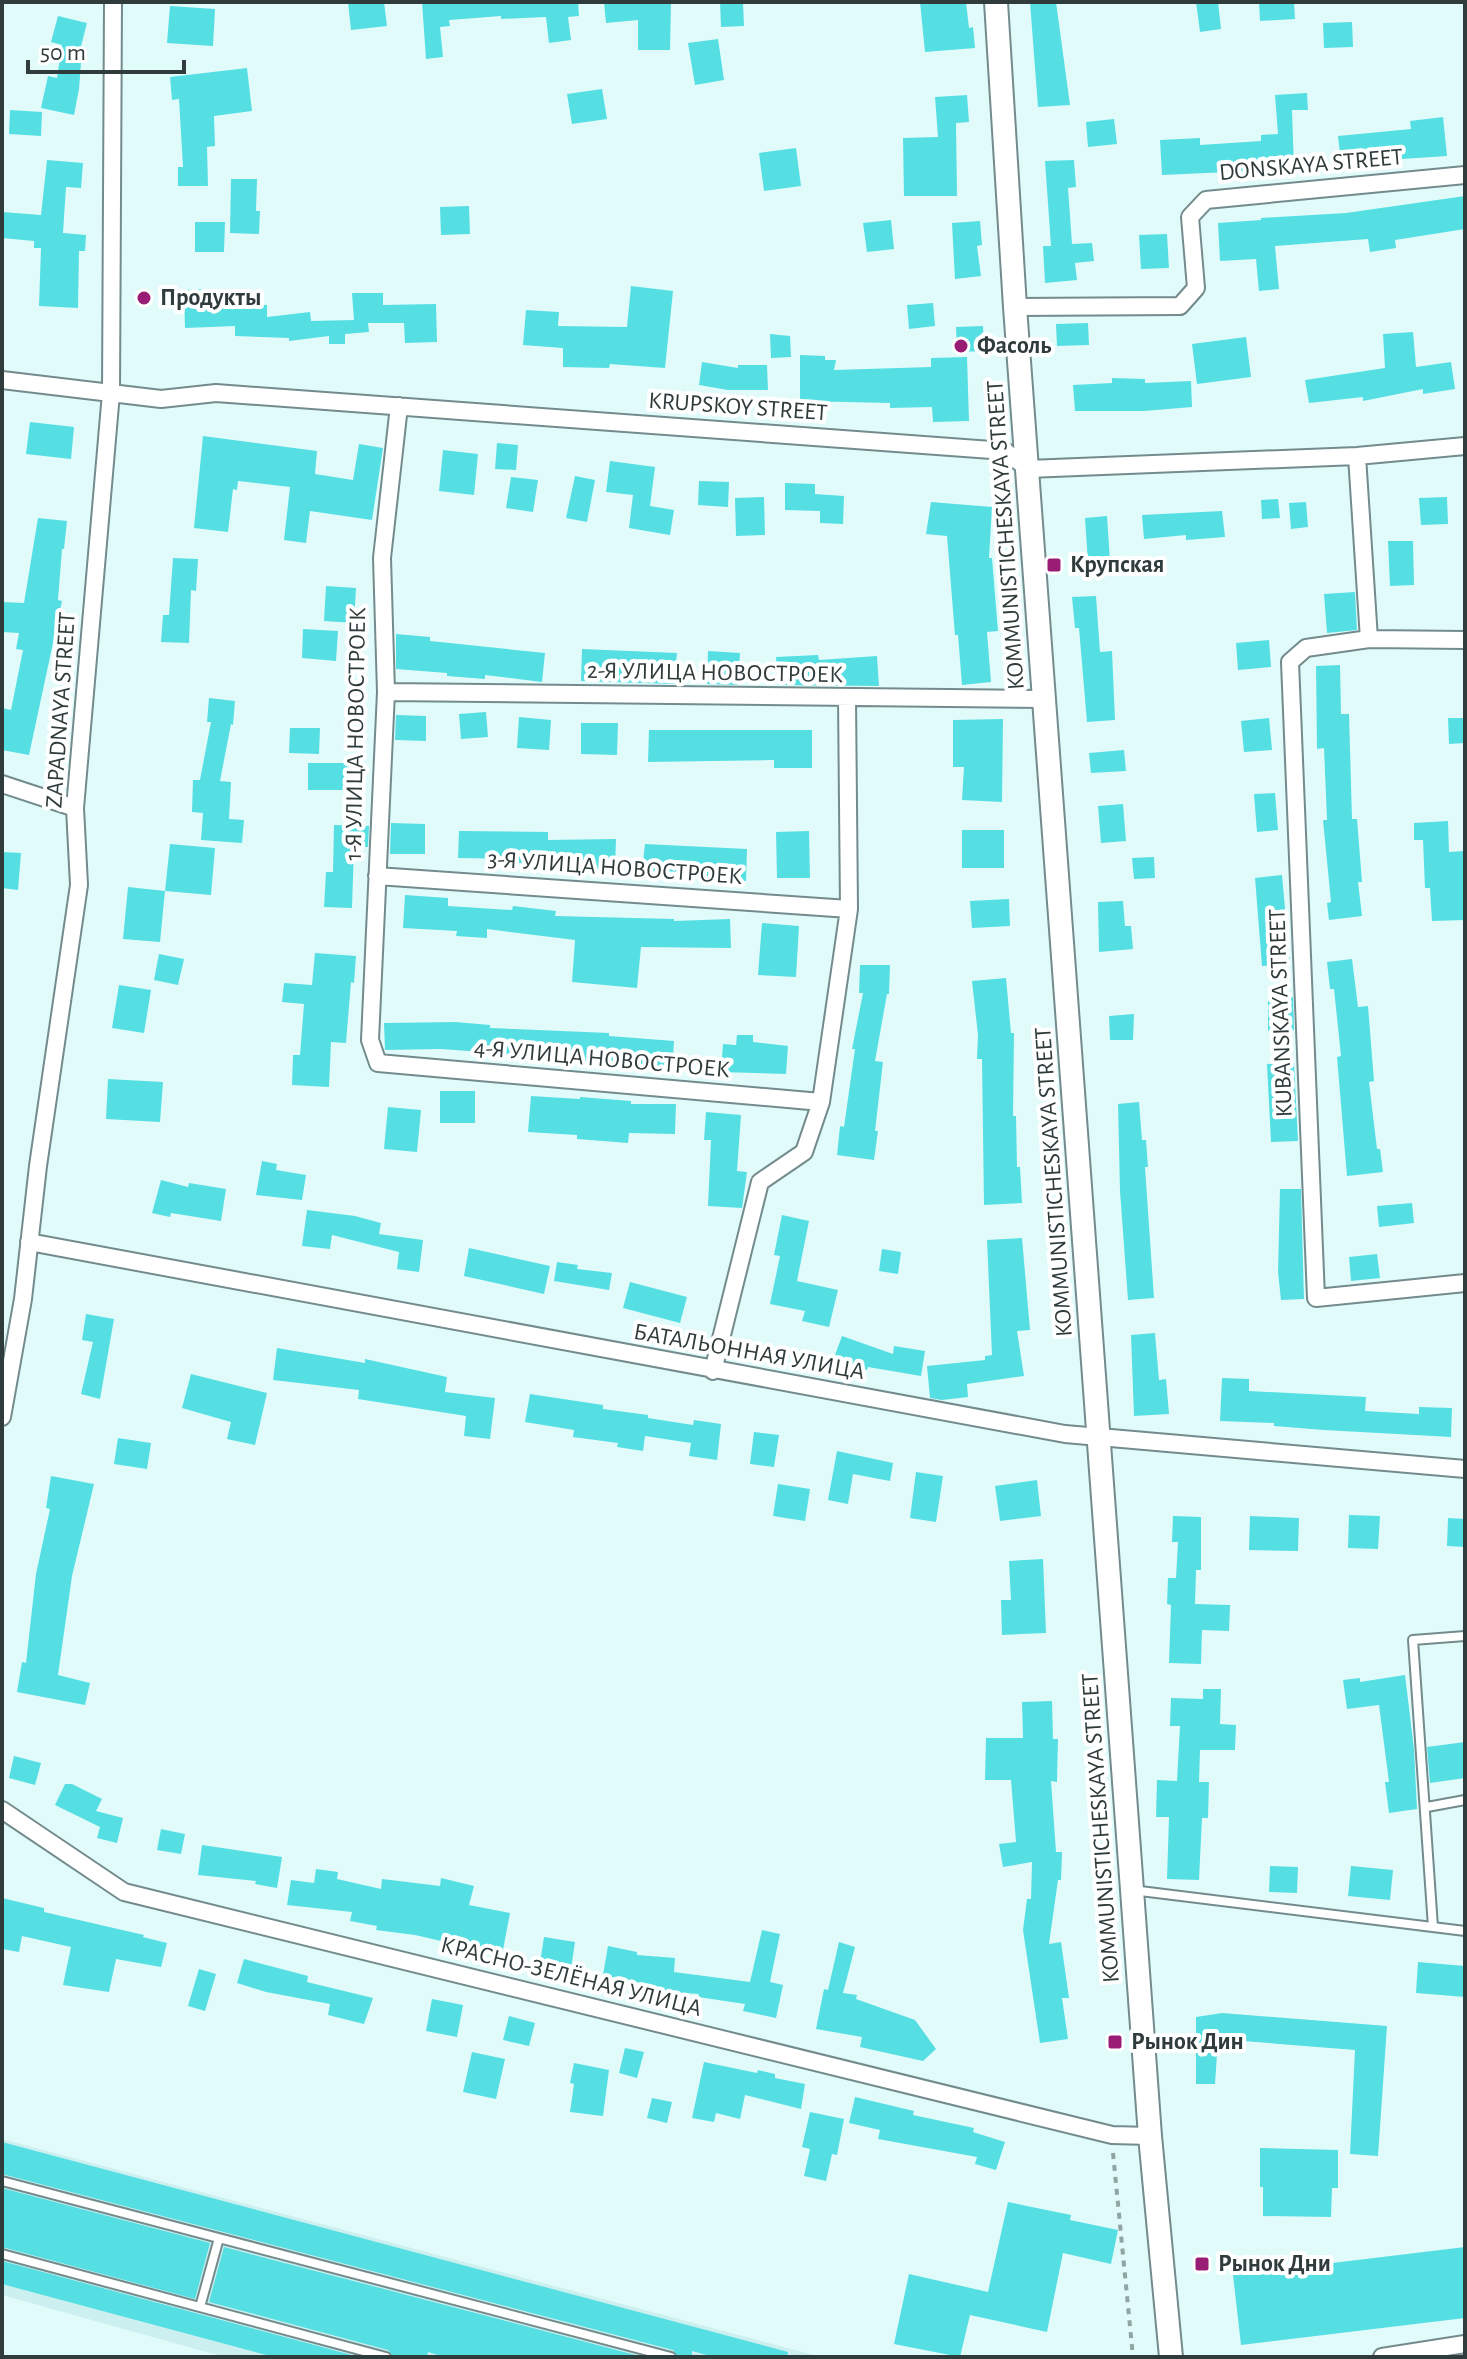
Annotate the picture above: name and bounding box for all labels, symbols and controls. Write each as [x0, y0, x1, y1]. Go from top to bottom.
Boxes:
scale bar [28, 24, 184, 74]
text: 50 m [40, 41, 86, 65]
street label: DONSKAYA STREET [1218, 145, 1404, 185]
place label: Продукты [160, 286, 261, 310]
marker: Продукты [135, 289, 153, 307]
place label: Фасоль [977, 334, 1051, 358]
marker: Фасоль [952, 337, 970, 355]
street label: KOMMUNISTICHESKAYA STREET [983, 379, 1029, 691]
street label: KRUPSKOY STREET [648, 389, 829, 425]
place label: Крупская [1070, 553, 1164, 577]
marker: Крупская [1045, 556, 1063, 574]
street label: 1-Я УЛИЦА НОВОСТРОЕК [342, 607, 370, 861]
street label: ZAPADNAYA STREET [42, 611, 80, 809]
street label: 2-Я УЛИЦА НОВОСТРОЕК [587, 659, 843, 687]
street label: 3-Я УЛИЦА НОВОСТРОЕК [487, 847, 743, 889]
street label: KUBANSKAYA STREET [1265, 908, 1297, 1118]
street label: KOMMUNISTICHESKAYA STREET [1031, 1026, 1077, 1338]
street label: 4-Я УЛИЦА НОВОСТРОЕК [473, 1036, 731, 1082]
street label: БАТАЛЬОННАЯ УЛИЦА [632, 1320, 866, 1384]
street label: KOMMUNISTICHESKAYA STREET [1078, 1672, 1124, 1984]
street label: КРАСНО-ЗЕЛЁНАЯ УЛИЦА [438, 1932, 704, 2021]
place label: Рынок Дин [1131, 2030, 1244, 2054]
marker: Рынок Дин [1106, 2033, 1124, 2051]
place label: Рынок Дни [1218, 2252, 1331, 2276]
marker: Рынок Дни [1193, 2255, 1211, 2273]

